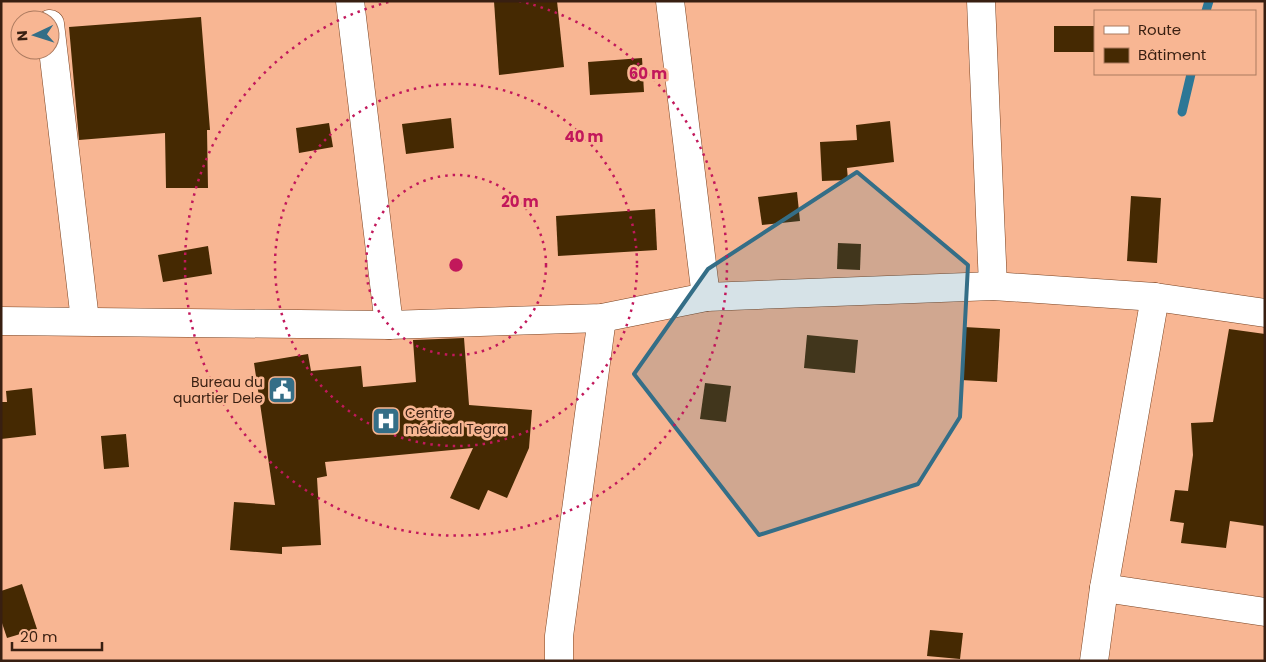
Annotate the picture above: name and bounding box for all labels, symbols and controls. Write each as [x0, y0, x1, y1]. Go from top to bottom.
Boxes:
north arrow [10, 10, 60, 60]
legend [1094, 10, 1256, 75]
text: Route [1138, 19, 1181, 40]
text: N [12, 30, 32, 42]
text: Bâtiment [1138, 44, 1206, 65]
text: 60 m [629, 63, 667, 84]
text: 40 m [564, 126, 604, 147]
text: 20 m [501, 191, 539, 212]
centre of rings [447, 256, 465, 274]
place label: Bureau du quartier Dele [173, 372, 263, 408]
public building icon: Bureau du quartier Dele [267, 375, 297, 405]
place label: Centre médical Tegra [405, 403, 507, 439]
hospital icon: Centre médical Tegra [371, 406, 401, 436]
scale bar [12, 620, 102, 652]
text: 20 m [20, 626, 58, 647]

